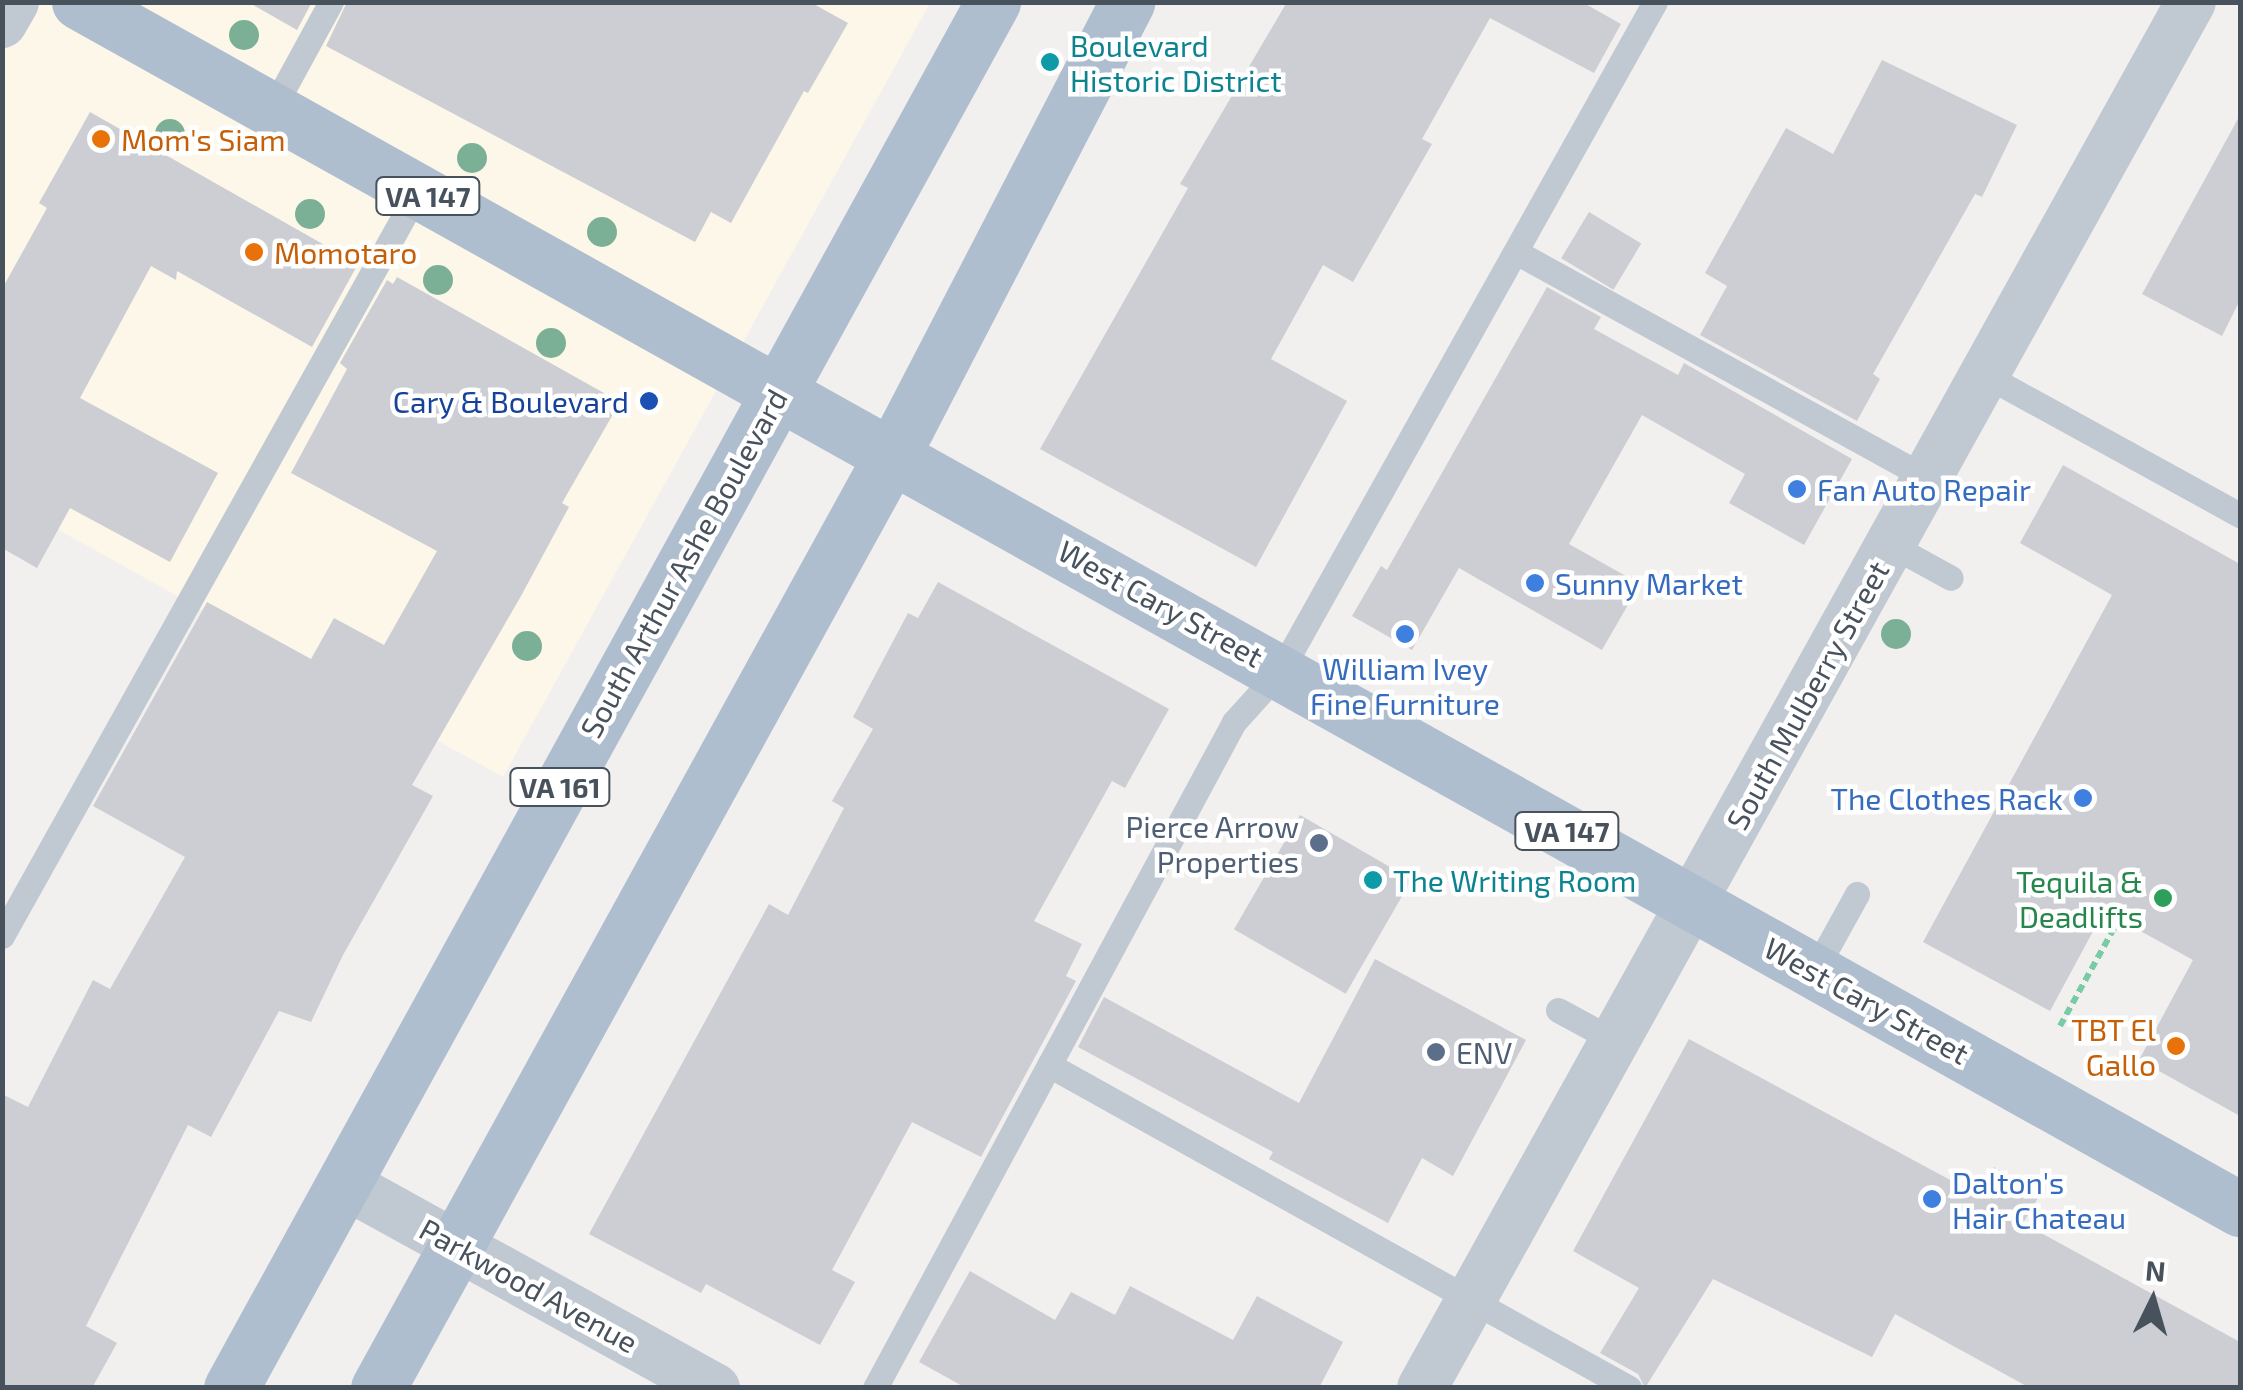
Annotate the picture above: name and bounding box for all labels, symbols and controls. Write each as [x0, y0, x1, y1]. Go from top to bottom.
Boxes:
place label: Boulevard Historic District [1070, 27, 1282, 98]
marker: Boulevard Historic District [1039, 51, 1061, 73]
place label: Mom's Siam [121, 121, 286, 157]
marker: Mom's Siam [90, 128, 112, 150]
road number: VA 147 [373, 173, 483, 219]
place label: Momotaro [274, 234, 417, 270]
marker: Momotaro [243, 241, 265, 263]
street label: South Arthur Ashe Boulevard [572, 382, 794, 744]
place label: Cary & Boulevard [392, 383, 629, 419]
marker: Cary & Boulevard [638, 390, 660, 412]
place label: Fan Auto Repair [1817, 471, 2032, 507]
marker: Fan Auto Repair [1786, 478, 1808, 500]
street label: West Cary Street [1052, 532, 1270, 674]
street label: South Mulberry Street [1718, 554, 1896, 836]
place label: Sunny Market [1555, 565, 1744, 601]
marker: Sunny Market [1524, 572, 1546, 594]
marker: William Ivey Fine Furniture [1394, 623, 1416, 645]
place label: William Ivey Fine Furniture [1310, 650, 1500, 720]
road number: VA 161 [508, 764, 612, 810]
place label: The Clothes Rack [1830, 780, 2063, 816]
marker: The Clothes Rack [2072, 787, 2094, 809]
place label: Pierce Arrow Properties [1125, 808, 1299, 878]
road number: VA 147 [1512, 808, 1622, 854]
marker: Pierce Arrow Properties [1308, 832, 1330, 854]
place label: The Writing Room [1393, 862, 1637, 898]
place label: Tequila & Deadlifts [2016, 863, 2143, 934]
marker: The Writing Room [1362, 869, 1384, 891]
marker: Tequila & Deadlifts [2152, 887, 2174, 909]
street label: West Cary Street [1758, 929, 1976, 1071]
place label: TBT El Gallo [2070, 1011, 2156, 1082]
place label: ENV [1456, 1034, 1512, 1070]
marker: TBT El Gallo [2165, 1035, 2187, 1057]
marker: ENV [1425, 1041, 1447, 1063]
place label: Dalton's Hair Chateau [1952, 1164, 2127, 1234]
marker: Dalton's Hair Chateau [1921, 1188, 1943, 1210]
street label: Parkwood Avenue [413, 1210, 645, 1360]
north arrow [2103, 1250, 2203, 1350]
text: N [2144, 1252, 2167, 1288]

